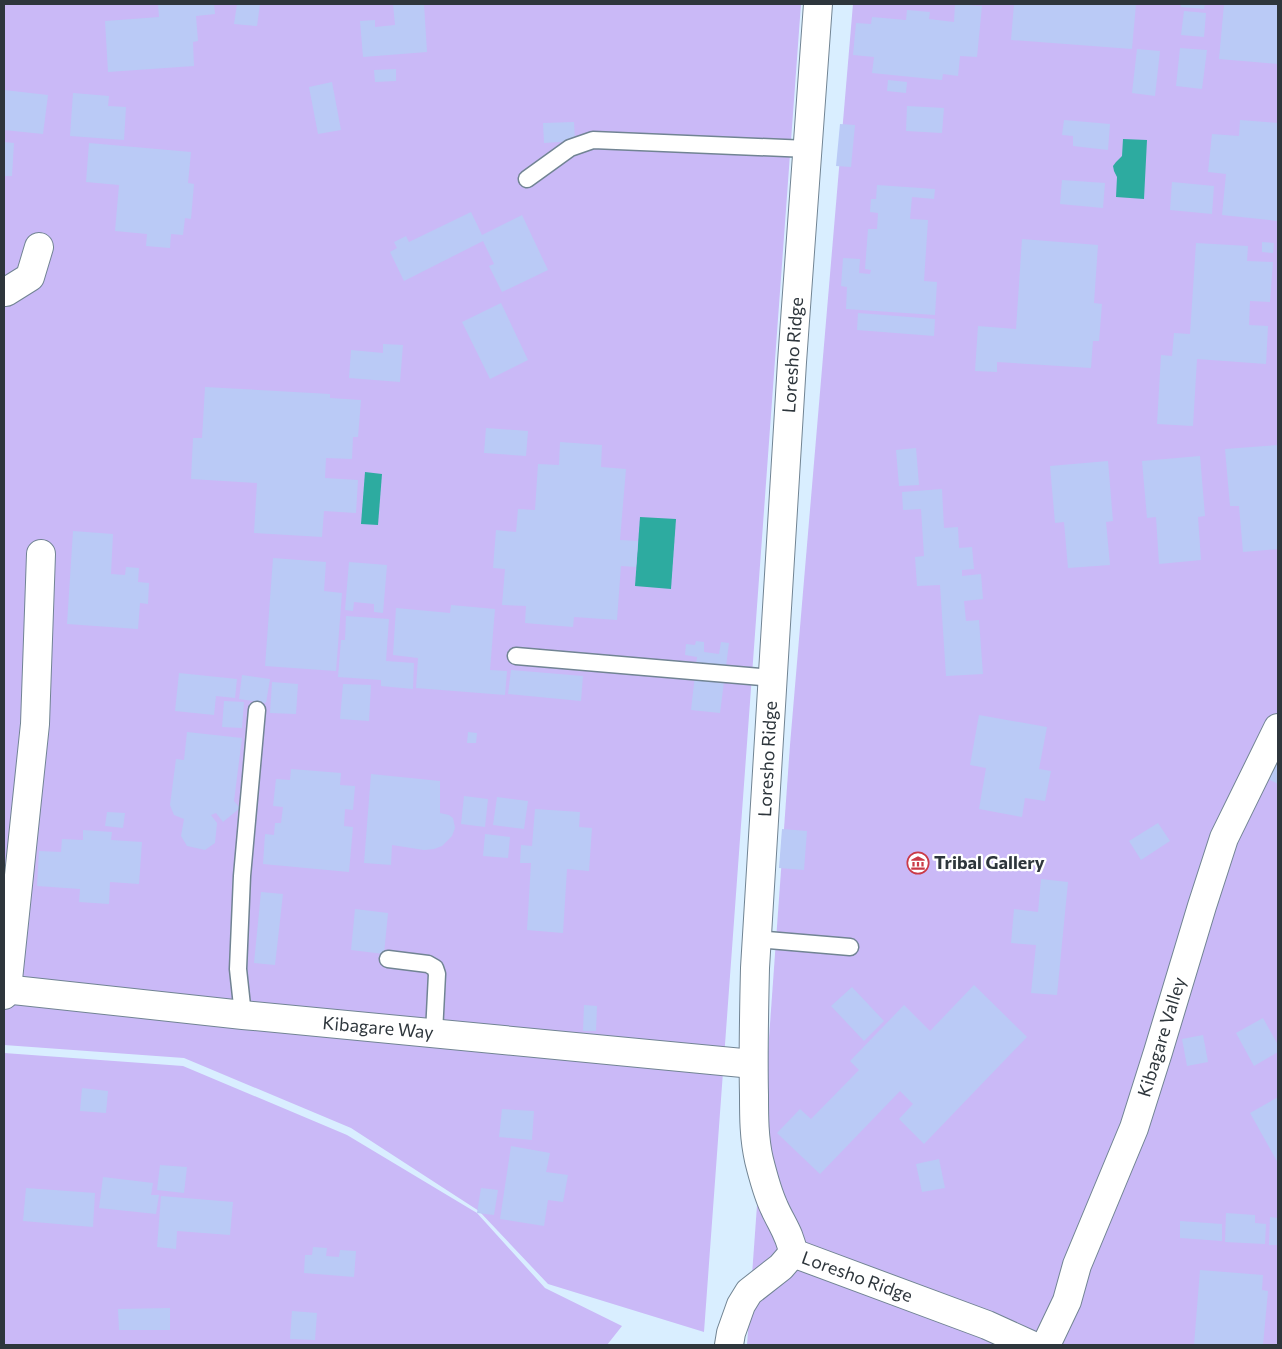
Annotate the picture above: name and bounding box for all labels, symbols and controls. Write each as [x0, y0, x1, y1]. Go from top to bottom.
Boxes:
street label: Loresho Ridge [777, 296, 807, 414]
street label: Loresho Ridge [753, 700, 781, 818]
museum icon: Tribal Gallery [906, 851, 930, 875]
place label: Tribal Gallery [934, 851, 1045, 873]
street label: Kibagare Valley [1132, 974, 1190, 1099]
street label: Kibagare Way [322, 1011, 435, 1043]
street label: Loresho Ridge [799, 1246, 916, 1306]

